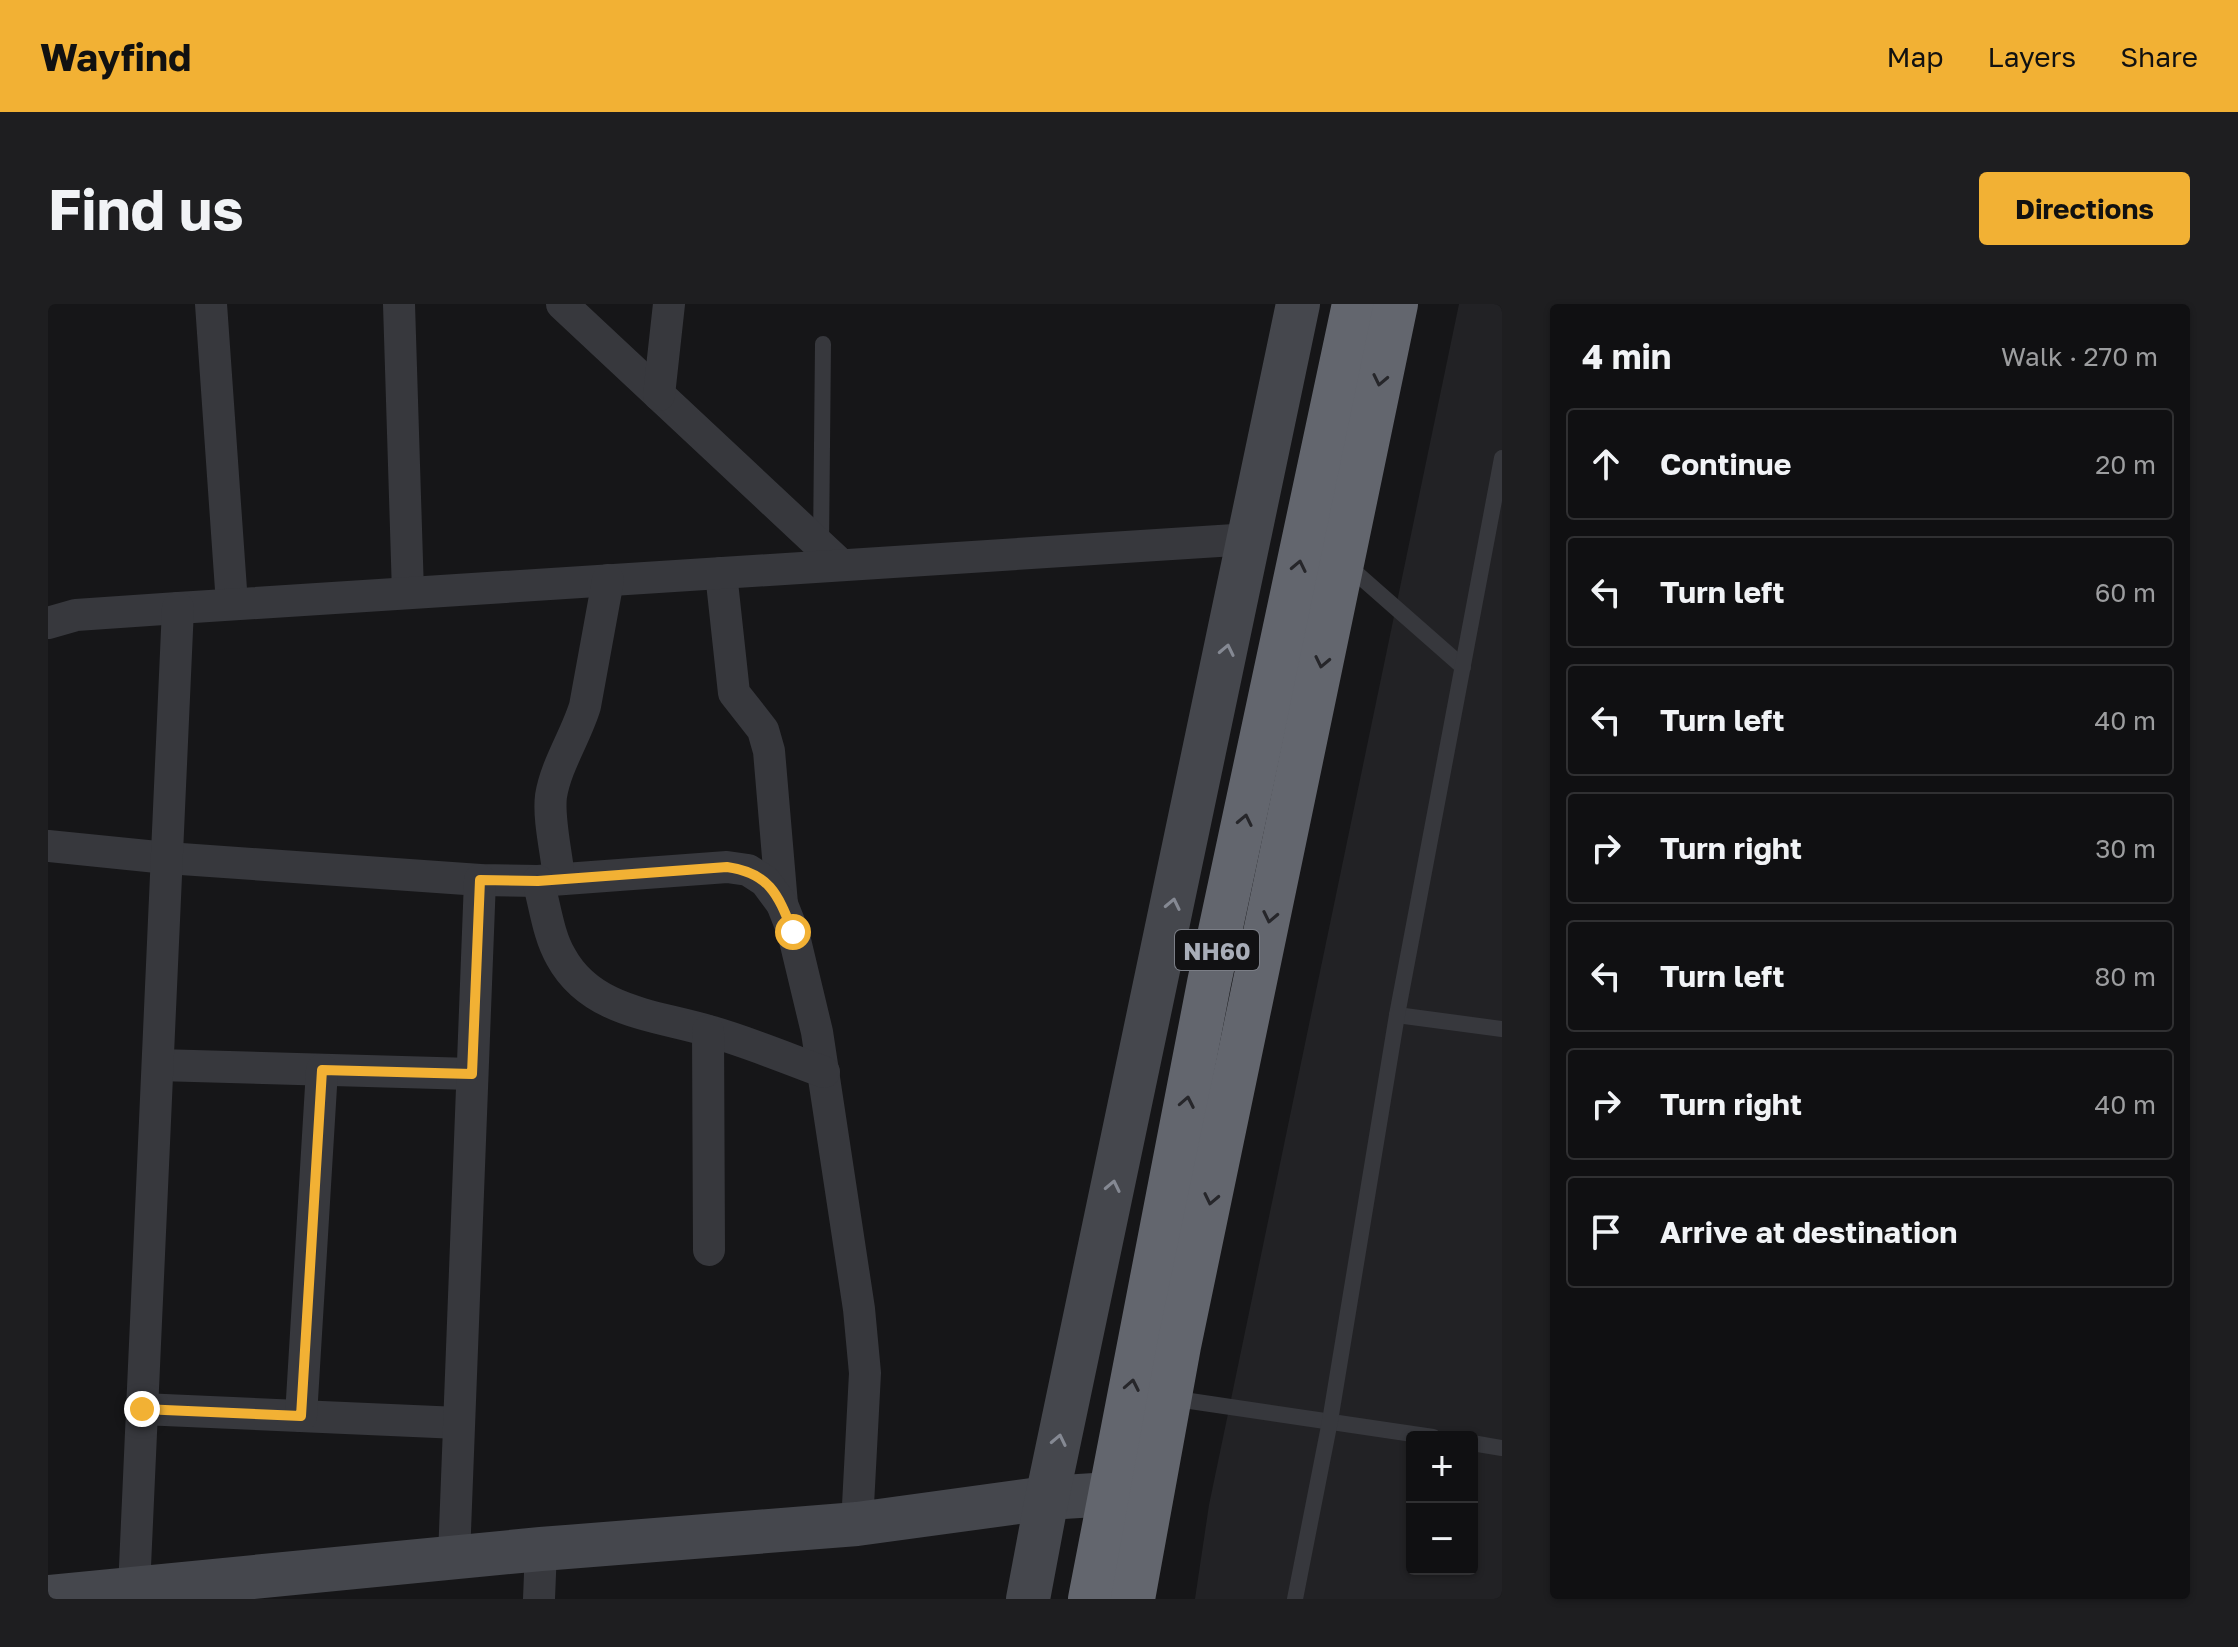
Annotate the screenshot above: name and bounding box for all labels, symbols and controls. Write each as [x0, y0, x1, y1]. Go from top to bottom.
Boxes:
text: Wayfind [40, 34, 191, 79]
text: Map [1886, 40, 1944, 73]
text: Layers [1988, 40, 2076, 73]
text: Share [2120, 40, 2198, 73]
button: Directions [1979, 172, 2190, 245]
text: Find us [48, 175, 244, 242]
text: 4 min [1582, 336, 1671, 376]
text: Walk · 270 m [2001, 341, 2158, 372]
one-way arrow [1372, 373, 1389, 387]
icon: ahead [1584, 442, 1628, 486]
text: Continue [1660, 446, 1791, 482]
text: 20 m [2095, 449, 2156, 480]
one-way arrow [1290, 560, 1307, 573]
icon: left [1584, 570, 1628, 614]
text: Turn left [1660, 574, 1785, 610]
text: 60 m [2095, 577, 2156, 608]
one-way arrow [1217, 643, 1234, 656]
one-way arrow [1314, 655, 1331, 669]
icon: left [1584, 698, 1628, 742]
text: Turn left [1660, 702, 1785, 738]
text: 40 m [2095, 705, 2156, 736]
one-way arrow [1236, 814, 1253, 828]
icon: right [1584, 826, 1628, 870]
text: Turn right [1660, 830, 1802, 866]
text: 30 m [2095, 833, 2156, 864]
one-way arrow [1164, 898, 1181, 911]
one-way arrow [1262, 910, 1279, 924]
route start [775, 914, 811, 950]
road number: NH60 [1175, 930, 1259, 970]
icon: left [1584, 954, 1628, 998]
text: Turn left [1660, 958, 1785, 994]
text: 80 m [2095, 961, 2156, 992]
icon: right [1584, 1082, 1628, 1126]
text: Turn right [1660, 1086, 1802, 1122]
text: 40 m [2095, 1089, 2156, 1120]
one-way arrow [1177, 1096, 1194, 1109]
one-way arrow [1104, 1179, 1121, 1193]
one-way arrow [1203, 1192, 1220, 1205]
icon: arrive [1584, 1210, 1628, 1254]
text: Arrive at destination [1660, 1214, 1957, 1250]
one-way arrow [1123, 1378, 1140, 1392]
route end [124, 1391, 160, 1427]
map controls [1406, 1431, 1478, 1575]
button: + [1406, 1431, 1478, 1503]
one-way arrow [1050, 1434, 1067, 1447]
button: − [1406, 1503, 1478, 1575]

